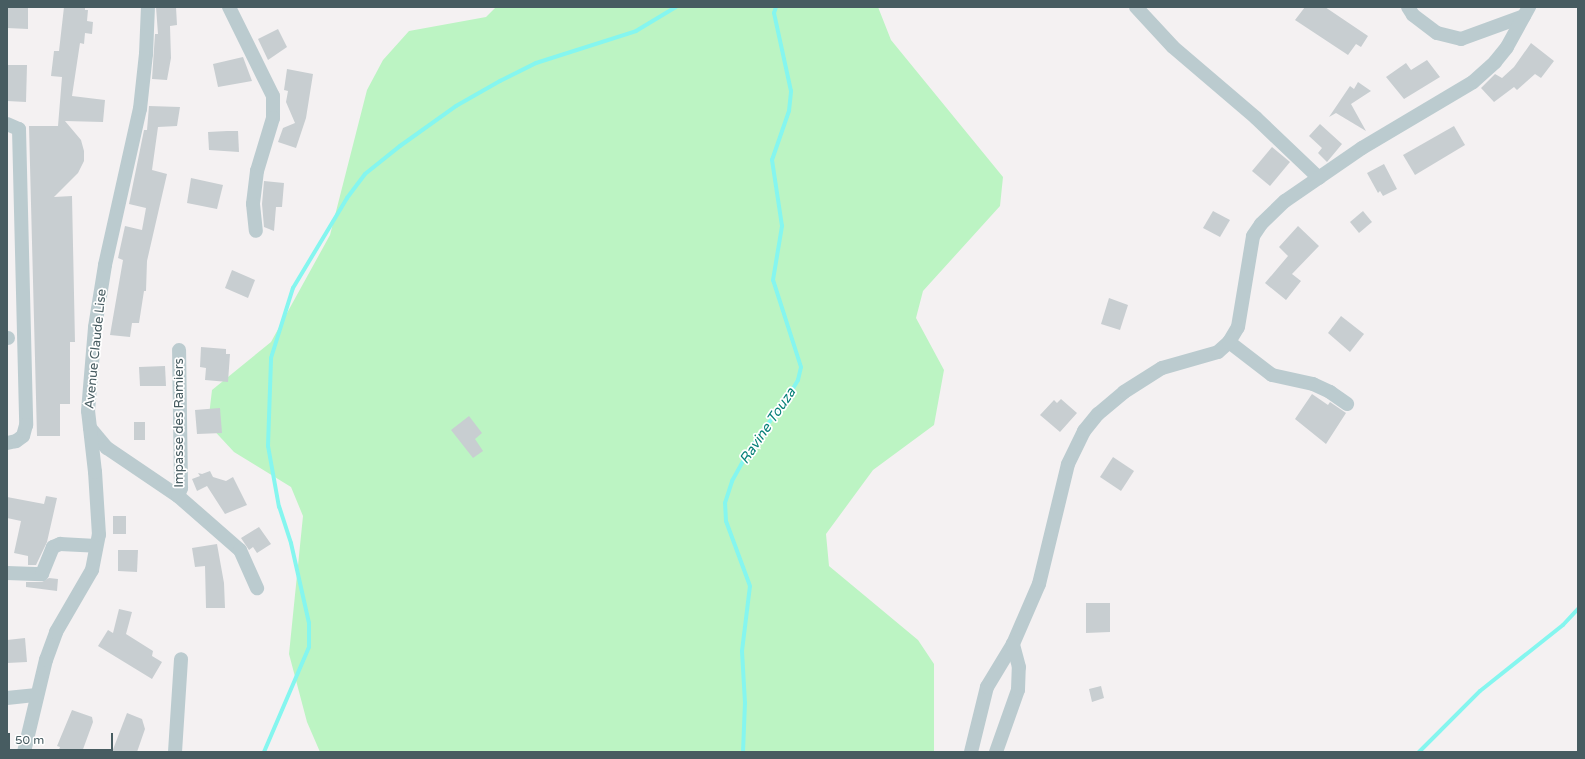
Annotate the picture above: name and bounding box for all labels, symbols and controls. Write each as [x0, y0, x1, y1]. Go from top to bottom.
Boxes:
street label: Avenue Claude Lise [82, 288, 110, 410]
street label: Impasse des Ramiers [171, 358, 187, 488]
water label: Ravine Touza [736, 385, 800, 467]
scale bar [10, 725, 115, 751]
text: 50 m [15, 733, 44, 747]

